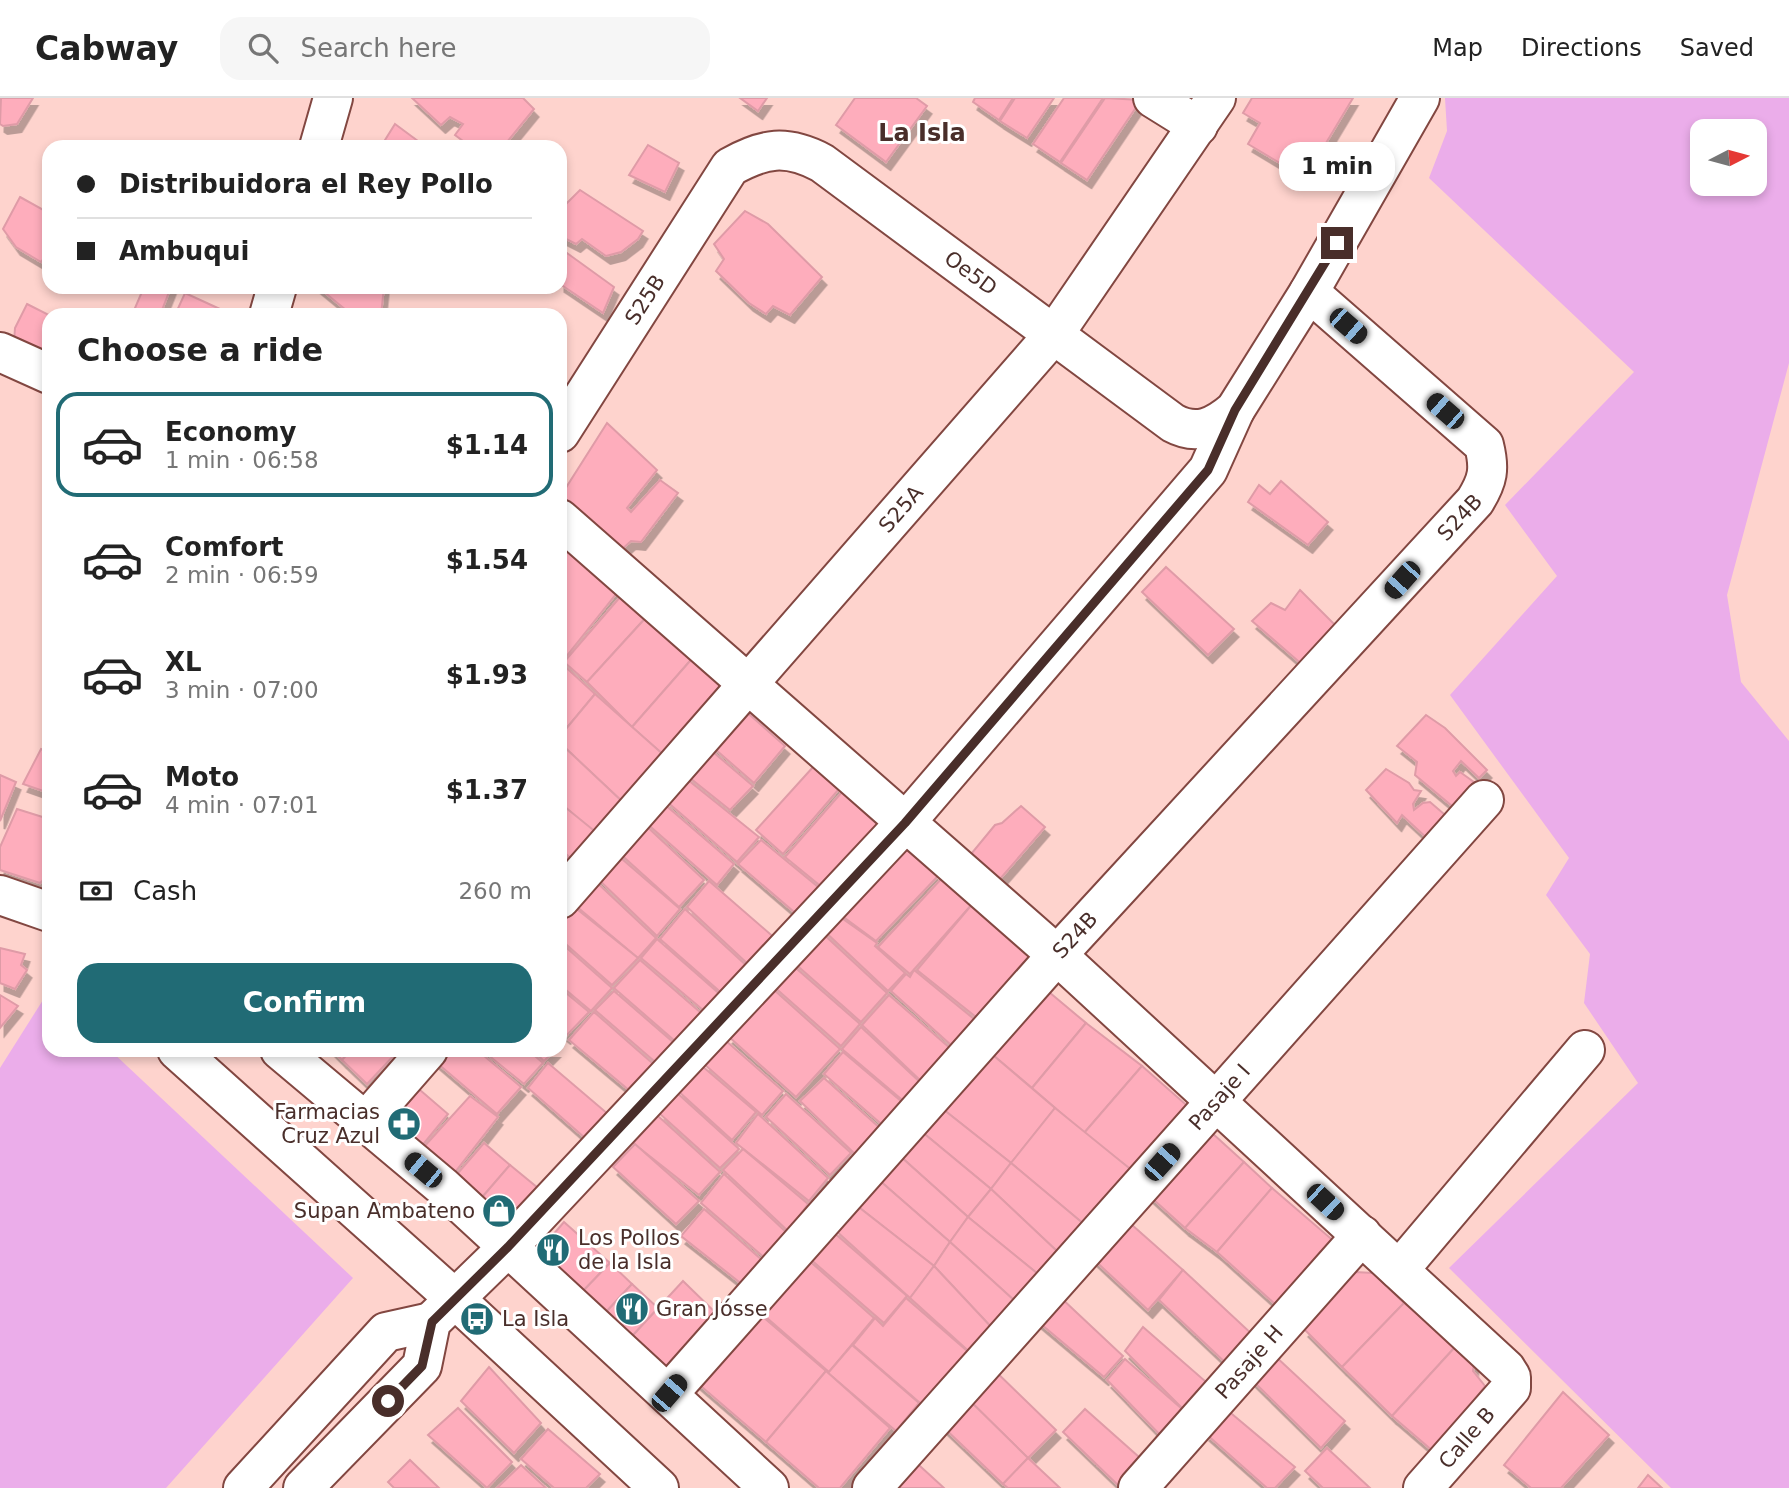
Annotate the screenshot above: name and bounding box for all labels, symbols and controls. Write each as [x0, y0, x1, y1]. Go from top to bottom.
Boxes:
search box [220, 17, 710, 80]
text: Cabway [35, 29, 178, 68]
icon: search [244, 29, 282, 67]
text: Search here [300, 33, 457, 63]
text: Map [1432, 34, 1483, 62]
text: Directions [1521, 34, 1642, 62]
text: Saved [1680, 34, 1754, 62]
district label: La Isla [878, 119, 966, 147]
north arrow [1690, 119, 1768, 196]
map controls [1690, 119, 1767, 196]
callout: 1 min [1279, 142, 1395, 190]
text: 1 min [1301, 153, 1373, 179]
text: Distribuidora el Rey Pollo [119, 169, 493, 199]
route end [1321, 227, 1353, 259]
text: Ambuqui [119, 236, 249, 266]
street label: Oe5D [940, 246, 1001, 300]
street label: S25B [620, 270, 670, 329]
car [1326, 304, 1371, 348]
text: Choose a ride [77, 331, 323, 369]
car [1423, 389, 1468, 433]
icon: car [81, 413, 144, 476]
text: Economy [165, 417, 296, 447]
text: $1.14 [446, 430, 528, 460]
text: 1 min · 06:58 [165, 447, 319, 473]
street label: S25A [874, 480, 928, 537]
street label: S24B [1433, 489, 1487, 546]
icon: car [81, 528, 144, 591]
text: Comfort [165, 532, 283, 562]
text: $1.54 [446, 545, 528, 575]
car [1381, 557, 1424, 603]
text: 2 min · 06:59 [165, 562, 319, 588]
icon: car [81, 643, 144, 706]
text: XL [165, 647, 202, 677]
text: $1.93 [446, 660, 528, 690]
text: 3 min · 07:00 [165, 677, 319, 703]
icon: car [81, 758, 144, 821]
text: Moto [165, 762, 239, 792]
text: $1.37 [446, 775, 528, 805]
text: 4 min · 07:01 [165, 792, 319, 818]
icon: cash [77, 872, 115, 910]
text: Cash [133, 876, 197, 906]
text: 260 m [458, 878, 532, 904]
street label: S24B [1048, 907, 1102, 963]
button: Confirm [77, 963, 532, 1043]
street label: Pasaje I [1184, 1059, 1255, 1135]
place label: Farmacias Cruz Azul [274, 1100, 380, 1148]
pharmacy icon: Farmacias Cruz Azul [385, 1105, 423, 1143]
car [1141, 1139, 1184, 1185]
car [401, 1148, 446, 1192]
car [1303, 1180, 1348, 1224]
shop icon: Supan Ambateno [480, 1192, 518, 1230]
place label: Supan Ambateno [294, 1199, 475, 1223]
place label: Los Pollos de la Isla [578, 1226, 680, 1274]
restaurant icon: Los Pollos de la Isla [534, 1231, 572, 1269]
restaurant icon: Gran Jósse [613, 1290, 651, 1328]
place label: Gran Jósse [656, 1297, 768, 1321]
bus stop icon: La Isla [458, 1300, 496, 1338]
place label: La Isla [502, 1307, 569, 1331]
street label: Pasaje H [1211, 1321, 1288, 1404]
car [648, 1370, 691, 1416]
route start [372, 1385, 404, 1417]
street label: Calle B [1434, 1403, 1500, 1473]

